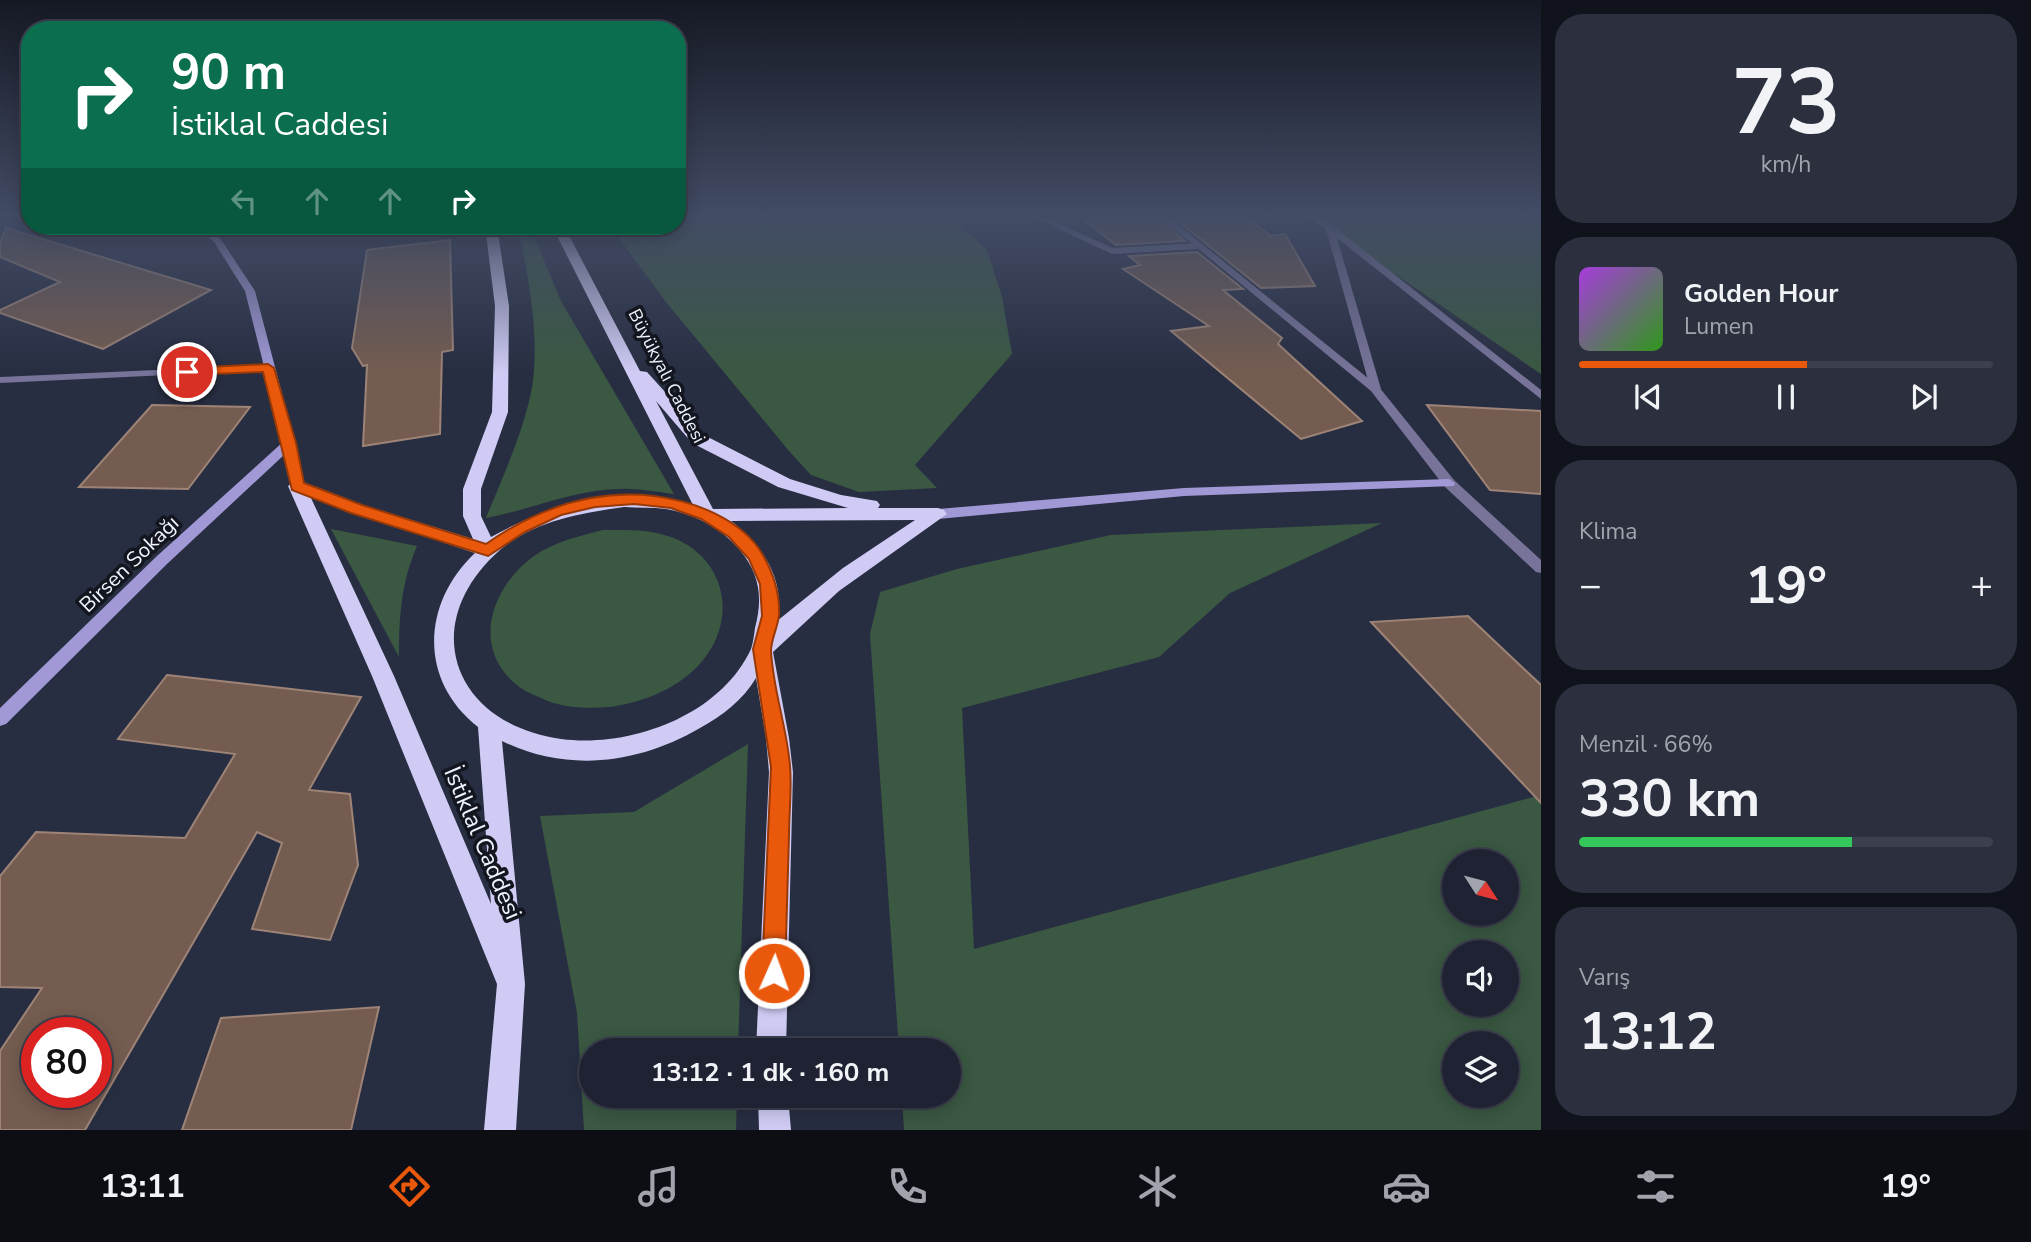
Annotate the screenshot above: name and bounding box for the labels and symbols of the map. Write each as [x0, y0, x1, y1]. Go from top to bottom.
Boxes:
street label: Büyükyalı Caddesi [623, 305, 711, 447]
pin [157, 342, 217, 402]
street label: Birsen Sokağı [73, 509, 185, 619]
street label: İstiklal Caddesi [436, 762, 530, 924]
north arrow [1442, 849, 1519, 926]
position arrow [737, 936, 811, 1010]
speed limit sign: 80 [21, 1017, 112, 1108]

